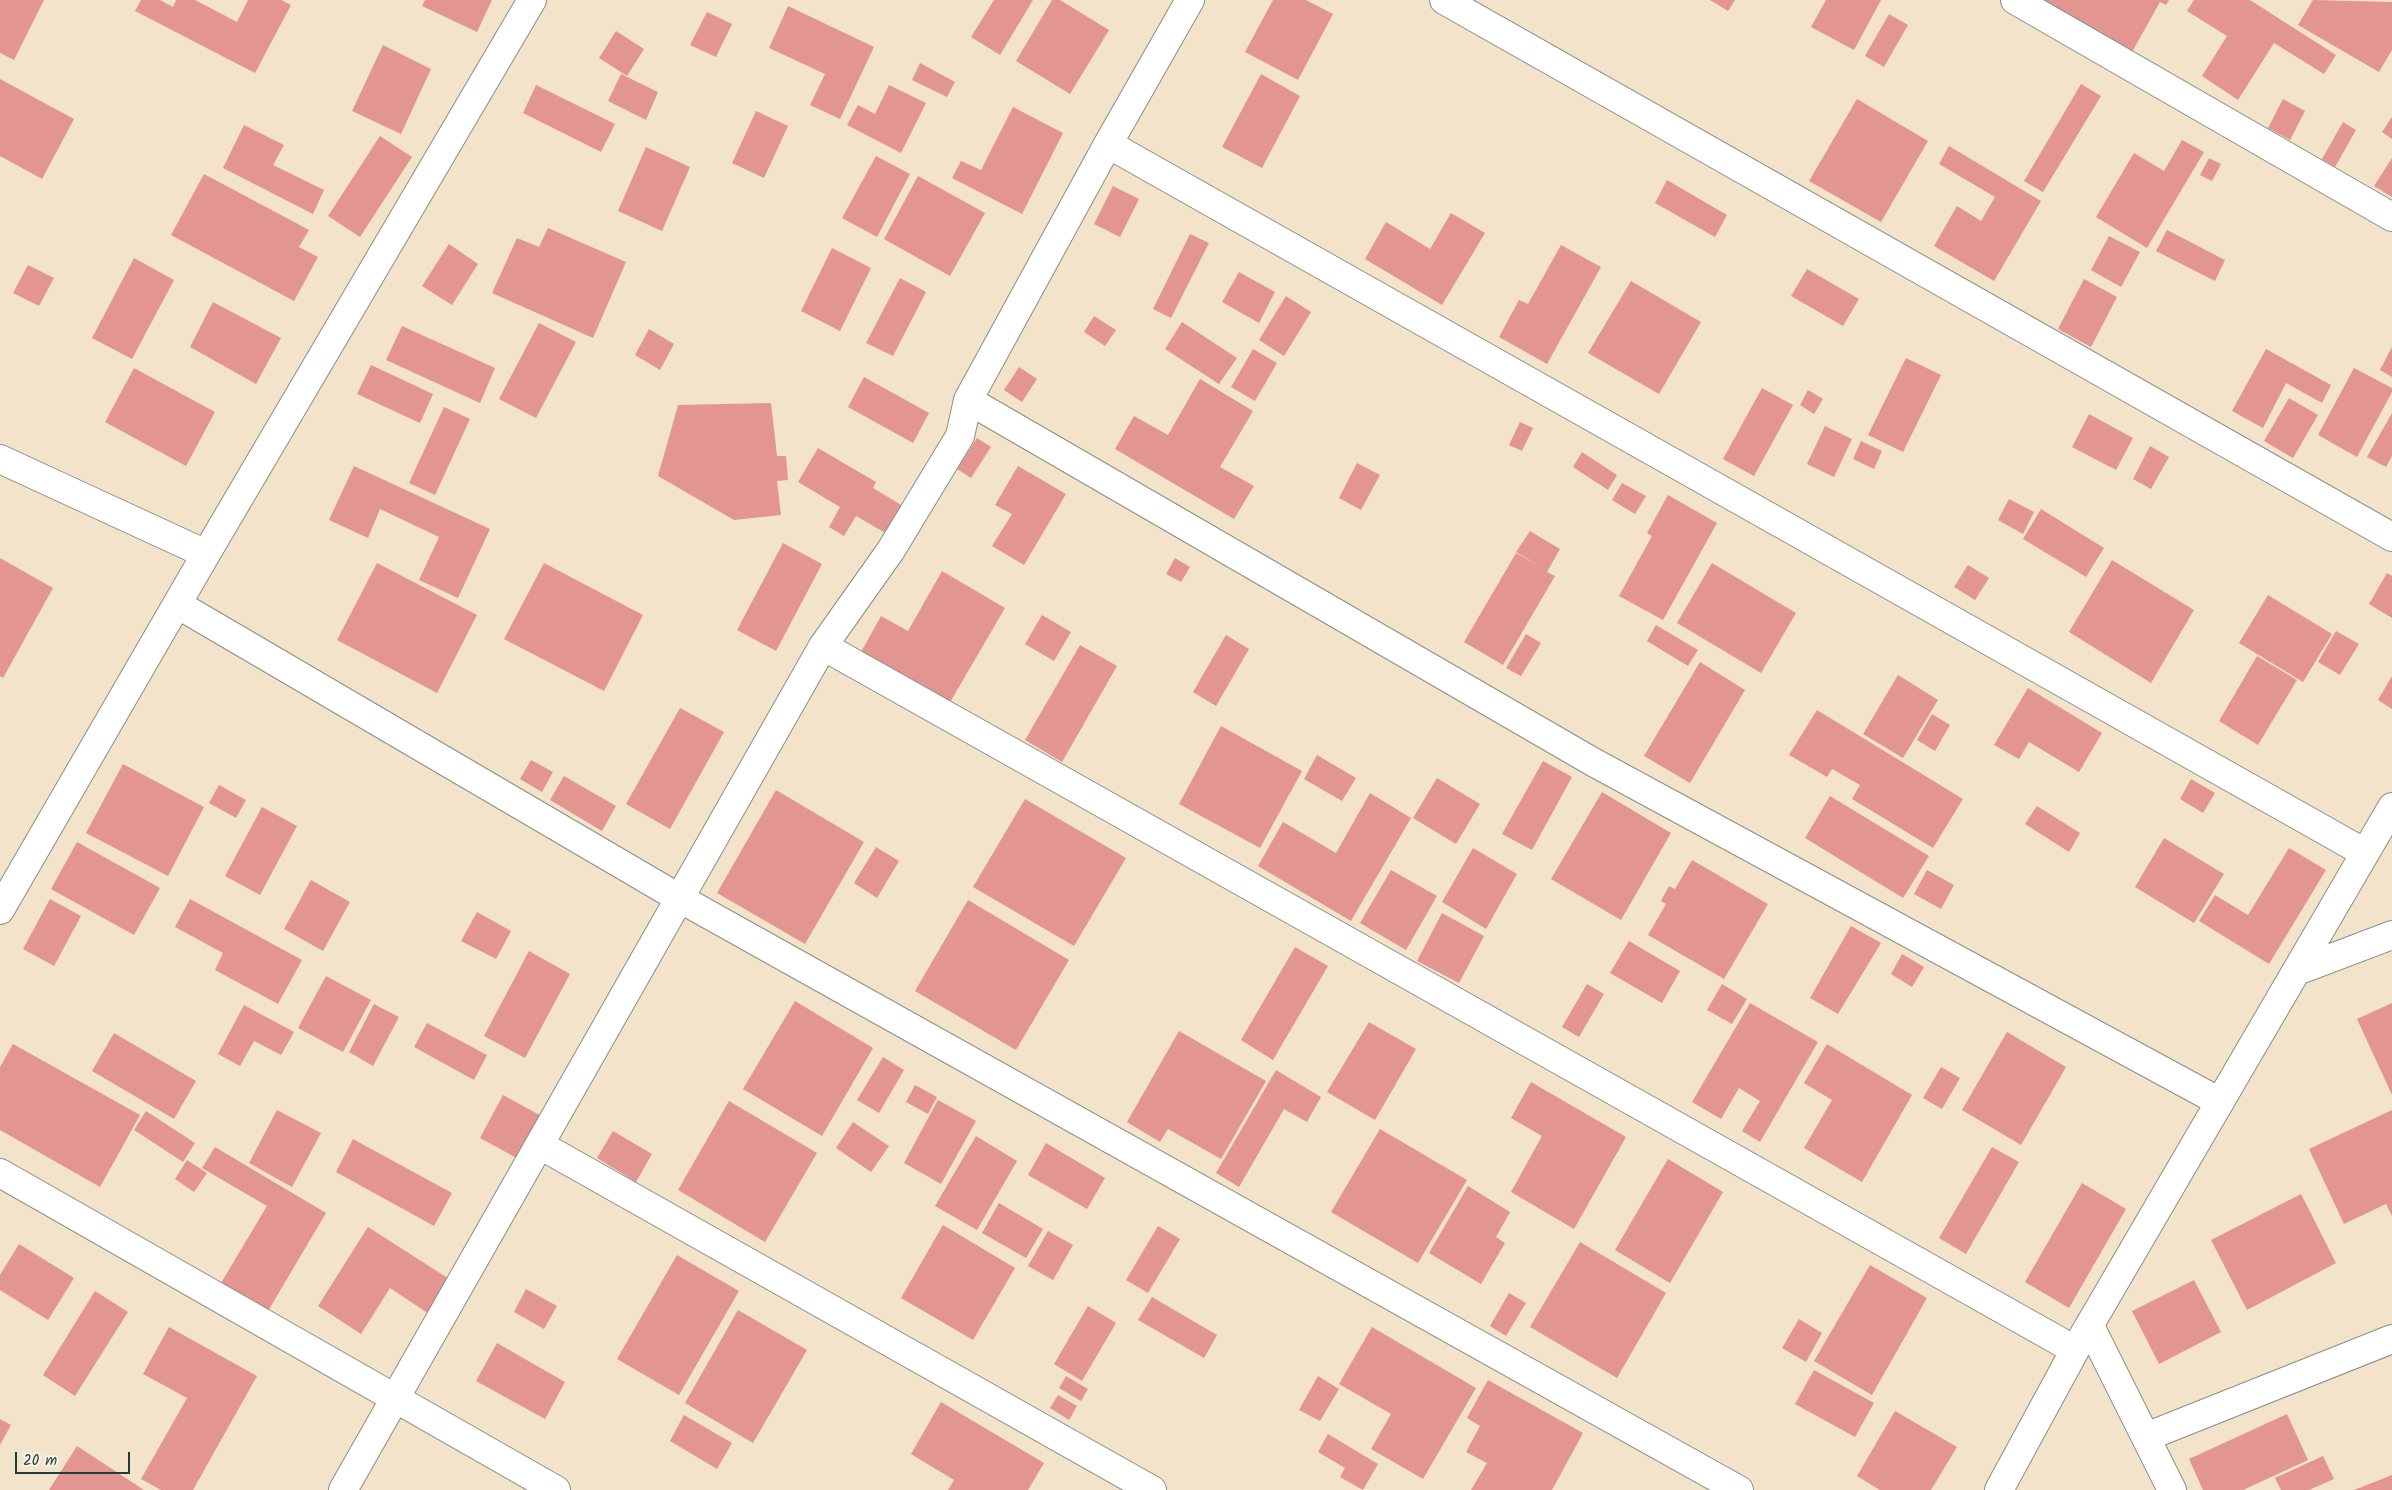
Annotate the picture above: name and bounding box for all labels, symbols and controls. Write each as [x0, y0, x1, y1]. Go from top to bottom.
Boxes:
scale bar [18, 1442, 132, 1474]
text: 20 m [23, 1449, 57, 1473]

